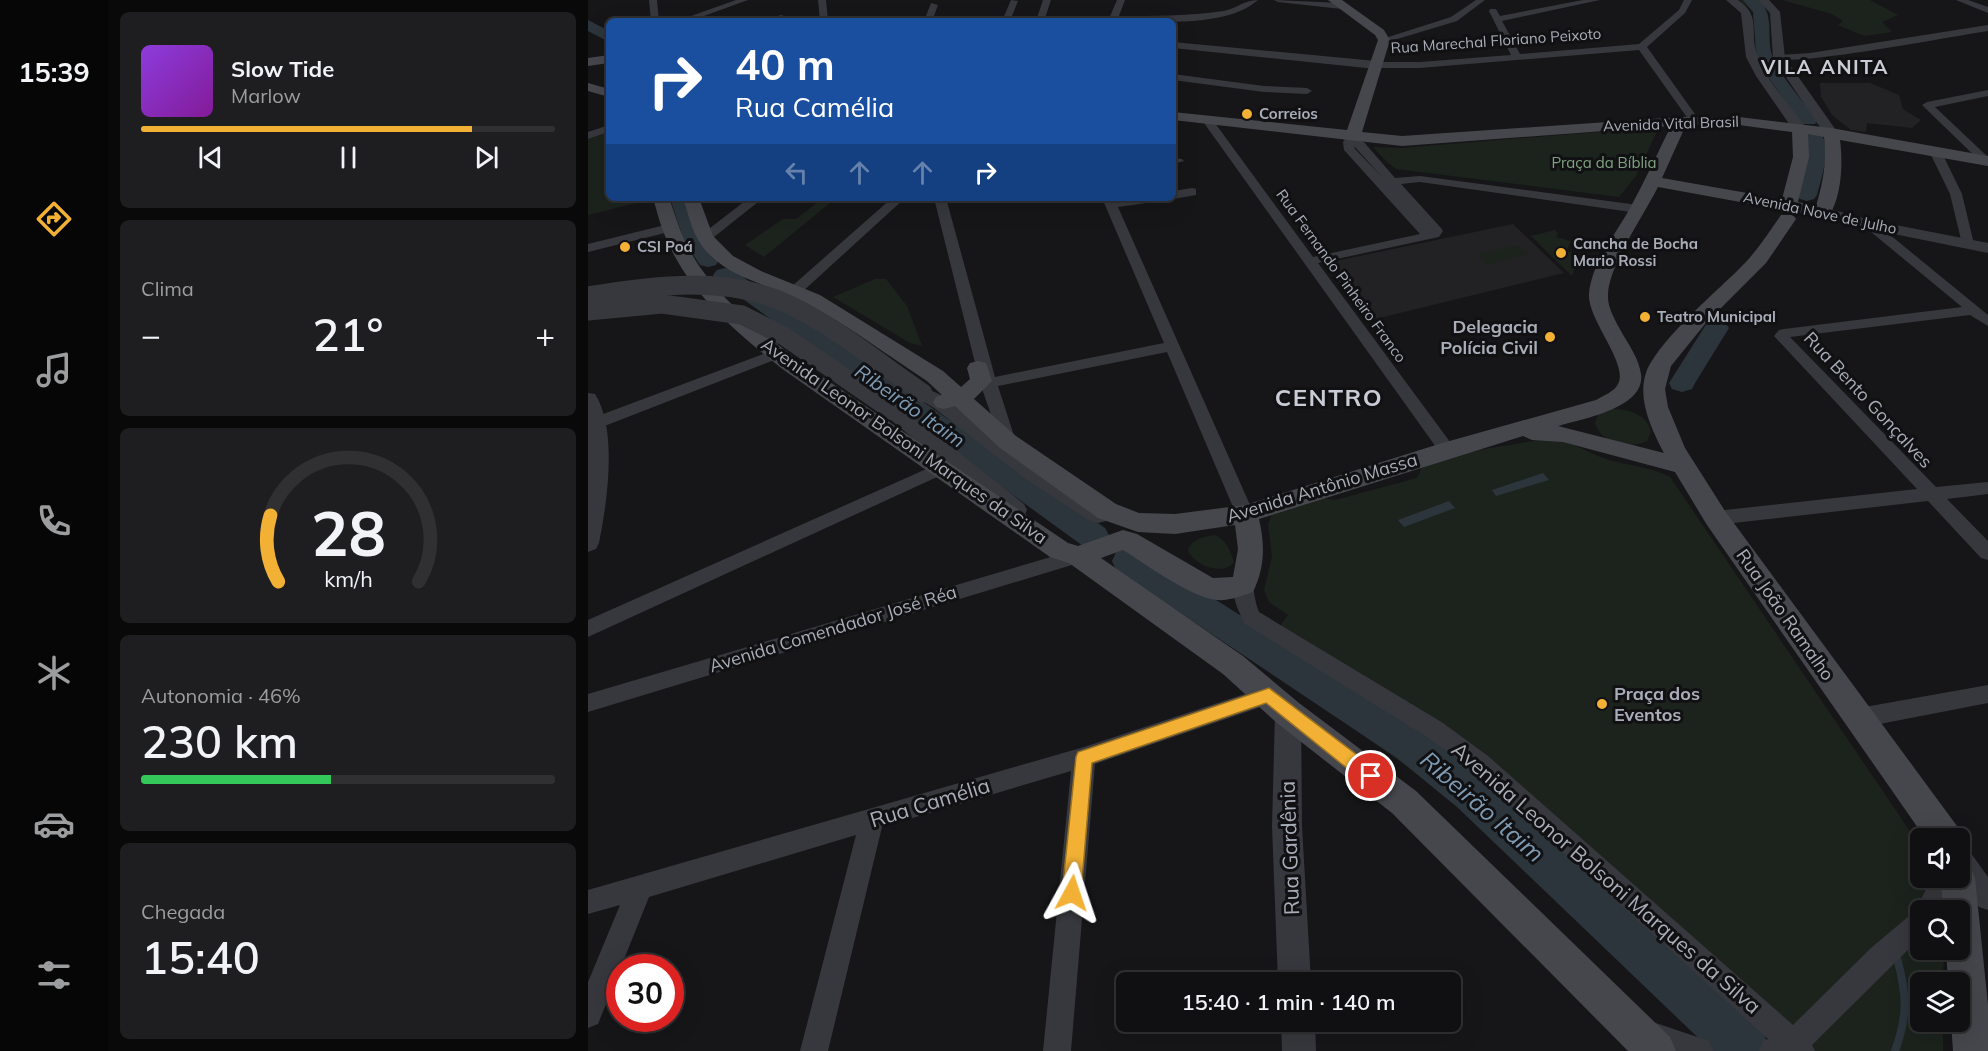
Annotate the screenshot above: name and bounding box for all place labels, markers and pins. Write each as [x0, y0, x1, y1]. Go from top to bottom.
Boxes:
place label: Correios [1259, 104, 1318, 123]
marker: Correios [1240, 107, 1254, 121]
place label: Cancha de Bocha Mario Rossi [1573, 234, 1698, 270]
place label: CSI Poá [637, 237, 693, 256]
marker: CSI Poá [618, 240, 632, 254]
marker: Cancha de Bocha Mario Rossi [1554, 246, 1568, 260]
place label: Teatro Municipal [1657, 307, 1776, 326]
marker: Teatro Municipal [1638, 310, 1652, 324]
place label: Delegacia Polícia Civil [1440, 315, 1538, 359]
marker: Delegacia Polícia Civil [1543, 330, 1557, 344]
place label: Praça dos Eventos [1614, 682, 1700, 726]
marker: Praça dos Eventos [1595, 697, 1609, 711]
pin [1345, 750, 1396, 801]

